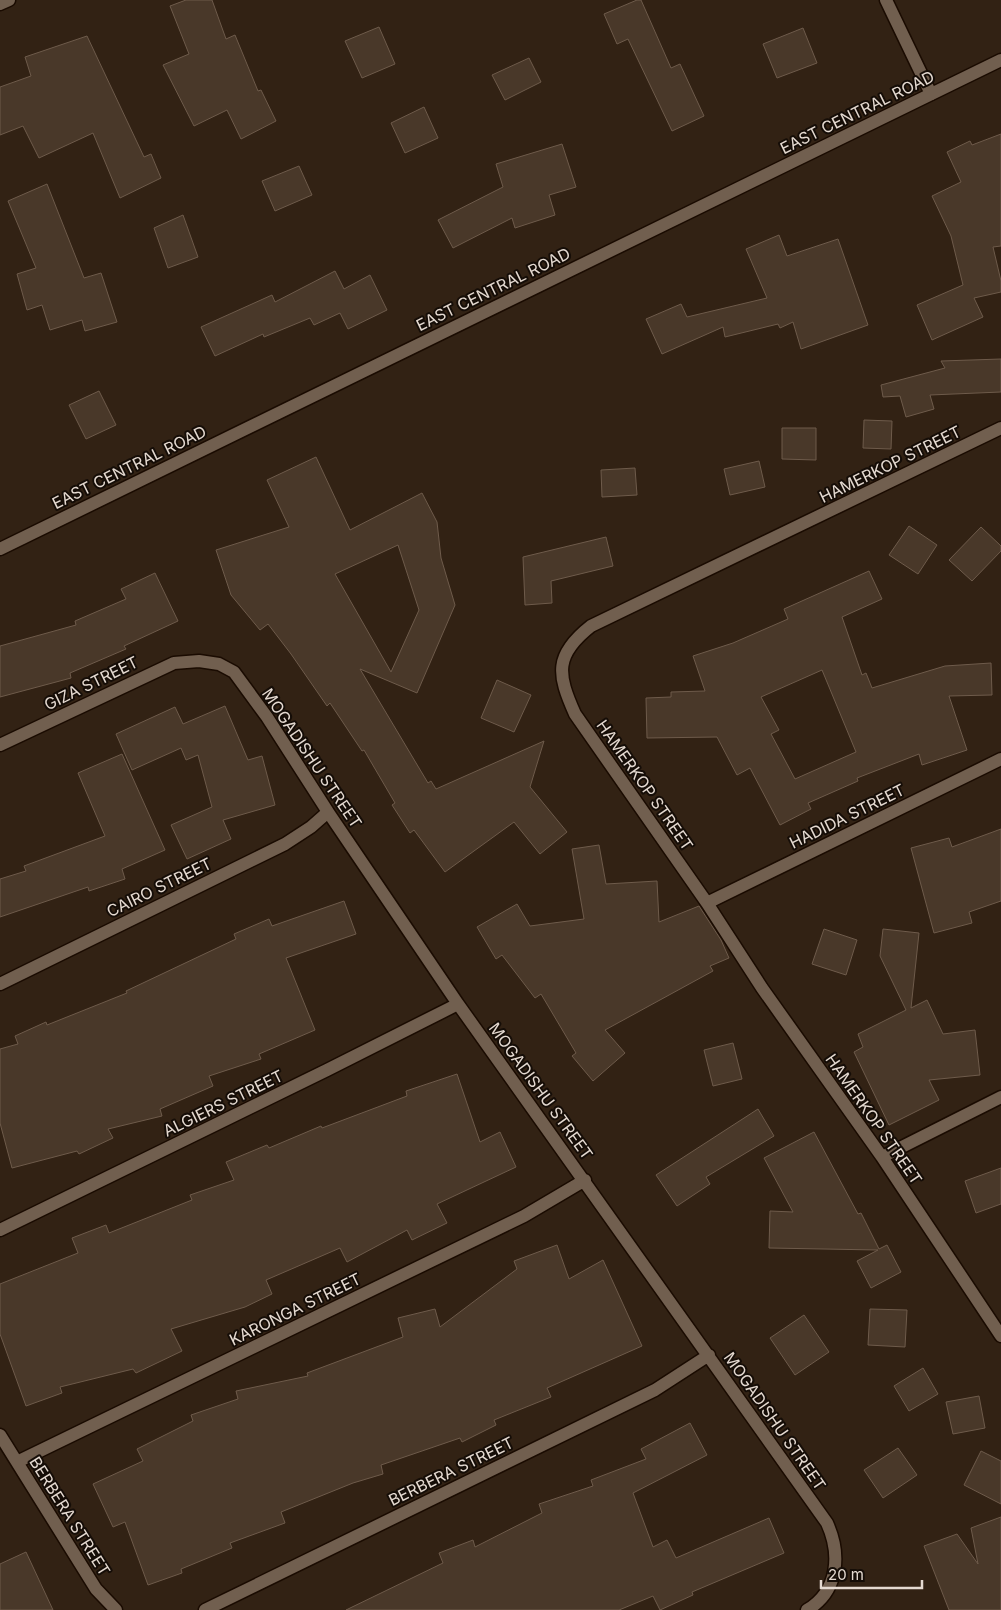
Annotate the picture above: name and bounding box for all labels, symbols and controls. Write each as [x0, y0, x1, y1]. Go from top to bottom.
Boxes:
street label: EAST CENTRAL ROAD [777, 66, 937, 158]
street label: EAST CENTRAL ROAD [413, 243, 573, 335]
street label: EAST CENTRAL ROAD [49, 421, 209, 513]
street label: HAMERKOP STREET [816, 421, 964, 507]
street label: GIZA STREET [41, 652, 141, 714]
street label: MOGADISHU STREET [258, 684, 366, 832]
street label: HAMERKOP STREET [592, 716, 698, 854]
street label: HADIDA STREET [786, 779, 908, 853]
street label: CAIRO STREET [103, 853, 215, 921]
street label: MOGADISHU STREET [485, 1019, 597, 1163]
street label: HAMERKOP STREET [821, 1050, 927, 1188]
street label: ALGIERS STREET [160, 1065, 286, 1141]
street label: KARONGA STREET [226, 1268, 364, 1350]
street label: MOGADISHU STREET [720, 1348, 830, 1494]
street label: BERBERA STREET [385, 1432, 517, 1510]
street label: BERBERA STREET [25, 1453, 115, 1579]
scale bar [821, 1558, 922, 1590]
text: 20 m [828, 1565, 864, 1584]

